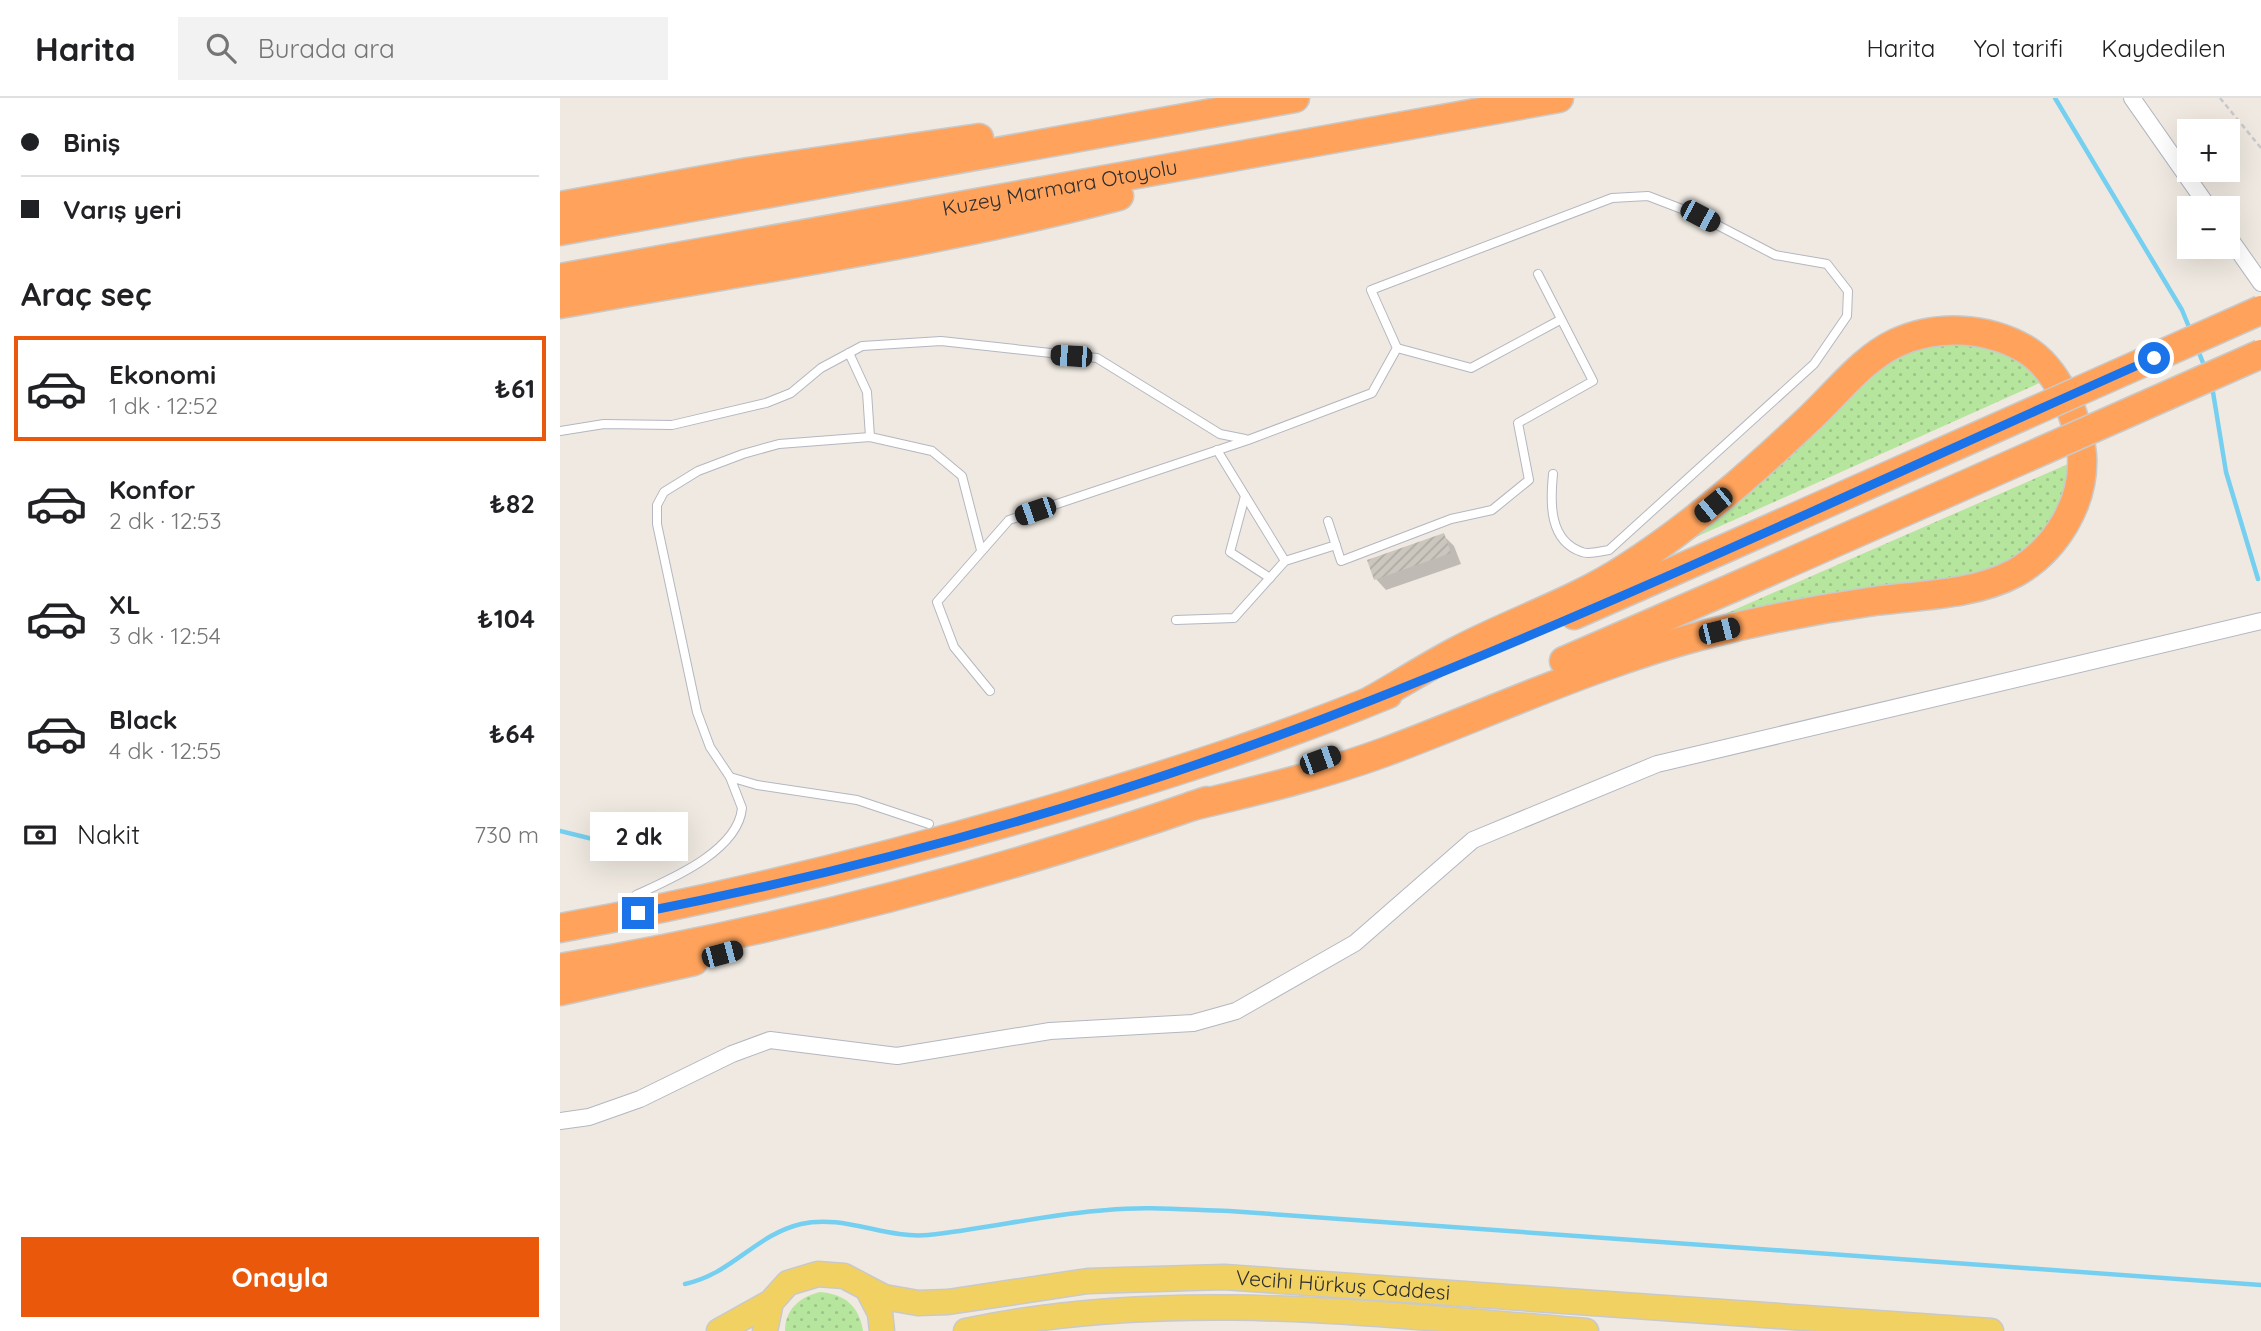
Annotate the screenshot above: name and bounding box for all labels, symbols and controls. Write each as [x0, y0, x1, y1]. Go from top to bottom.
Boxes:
search box [178, 17, 668, 80]
text: Harita [35, 28, 136, 69]
icon: search [202, 29, 240, 67]
text: Burada ara [258, 32, 395, 65]
text: Harita [1867, 33, 1935, 63]
text: Yol tarifi [1973, 33, 2063, 63]
text: Kaydedilen [2101, 33, 2226, 63]
map controls [2177, 119, 2240, 259]
button: + [2177, 119, 2240, 182]
text: Biniş [63, 126, 120, 159]
street label: Kuzey Marmara Otoyolu [940, 153, 1179, 221]
text: Varış yeri [63, 193, 182, 226]
button: − [2177, 196, 2240, 259]
car [1677, 197, 1724, 235]
text: Araç seç [21, 274, 152, 314]
route start [2138, 342, 2170, 374]
car [1050, 344, 1093, 368]
icon: car [25, 357, 88, 420]
text: Ekonomi [109, 358, 216, 391]
text: ₺61 [495, 372, 535, 405]
text: 1 dk · 12:52 [109, 391, 218, 420]
icon: car [25, 472, 88, 535]
text: Konfor [109, 473, 195, 506]
car [1691, 484, 1736, 526]
text: ₺82 [489, 487, 535, 520]
car [1012, 494, 1059, 528]
text: 2 dk · 12:53 [109, 506, 221, 535]
icon: car [25, 587, 88, 650]
text: XL [109, 588, 141, 621]
text: ₺104 [477, 602, 535, 635]
car [1697, 616, 1742, 646]
text: 3 dk · 12:54 [109, 621, 221, 650]
icon: car [25, 702, 88, 765]
text: Black [109, 703, 178, 736]
text: ₺64 [489, 717, 535, 750]
text: 4 dk · 12:55 [109, 736, 221, 765]
car [1297, 743, 1344, 777]
callout: 2 dk [589, 812, 687, 860]
icon: cash [21, 816, 59, 854]
text: Nakit [77, 818, 140, 851]
text: 730 m [474, 820, 539, 849]
text: 2 dk [615, 822, 663, 851]
route end [622, 897, 654, 929]
car [699, 938, 746, 970]
button: Onayla [21, 1237, 539, 1317]
street label: Vecihi Hürkuş Caddesi [1235, 1264, 1451, 1305]

